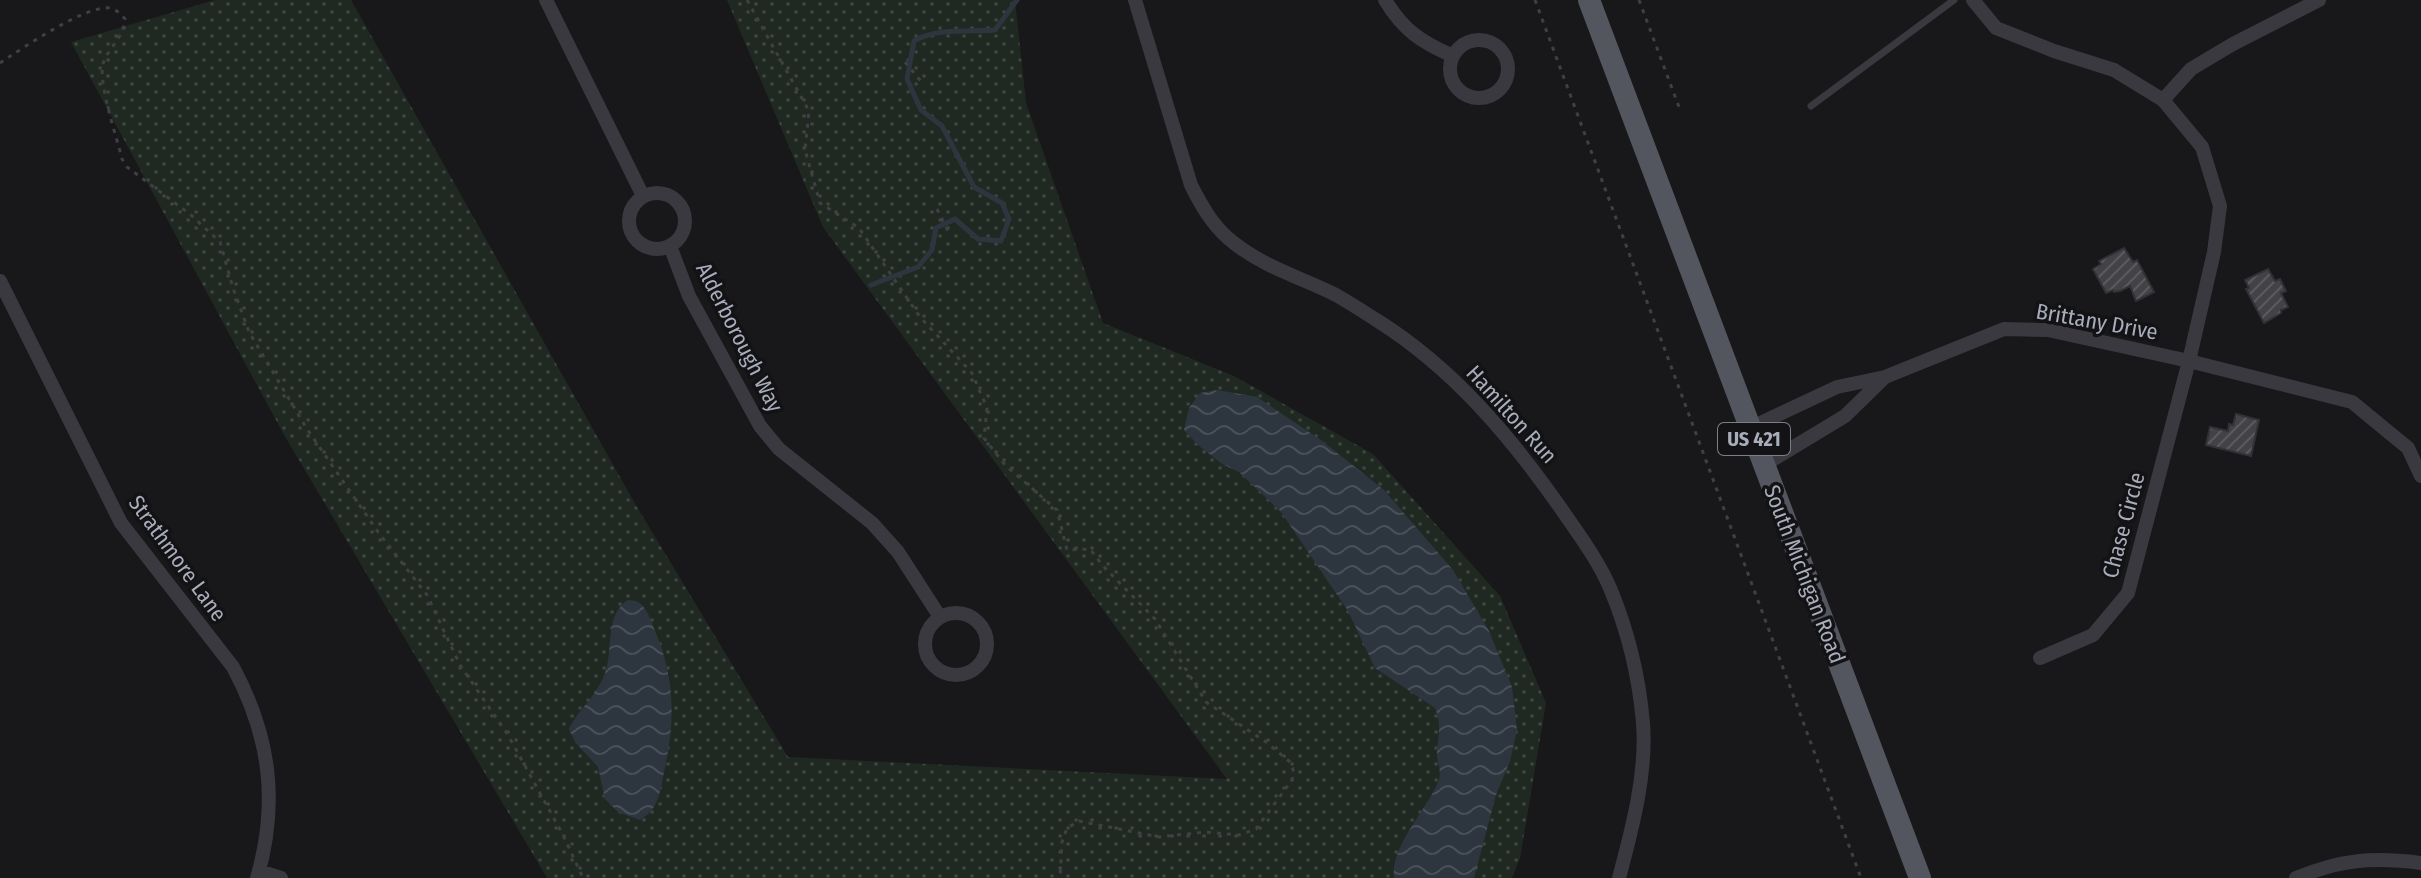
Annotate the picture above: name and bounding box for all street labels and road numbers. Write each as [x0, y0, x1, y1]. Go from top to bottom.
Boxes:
street label: Alderborough Way [690, 258, 789, 417]
street label: Brittany Drive [2034, 297, 2160, 345]
street label: Hamilton Run [1461, 360, 1563, 469]
road number: US 421 [1718, 423, 1790, 455]
street label: Chase Circle [2096, 469, 2151, 581]
street label: South Michigan Road [1758, 481, 1851, 667]
street label: Strathmore Lane [123, 490, 232, 627]

